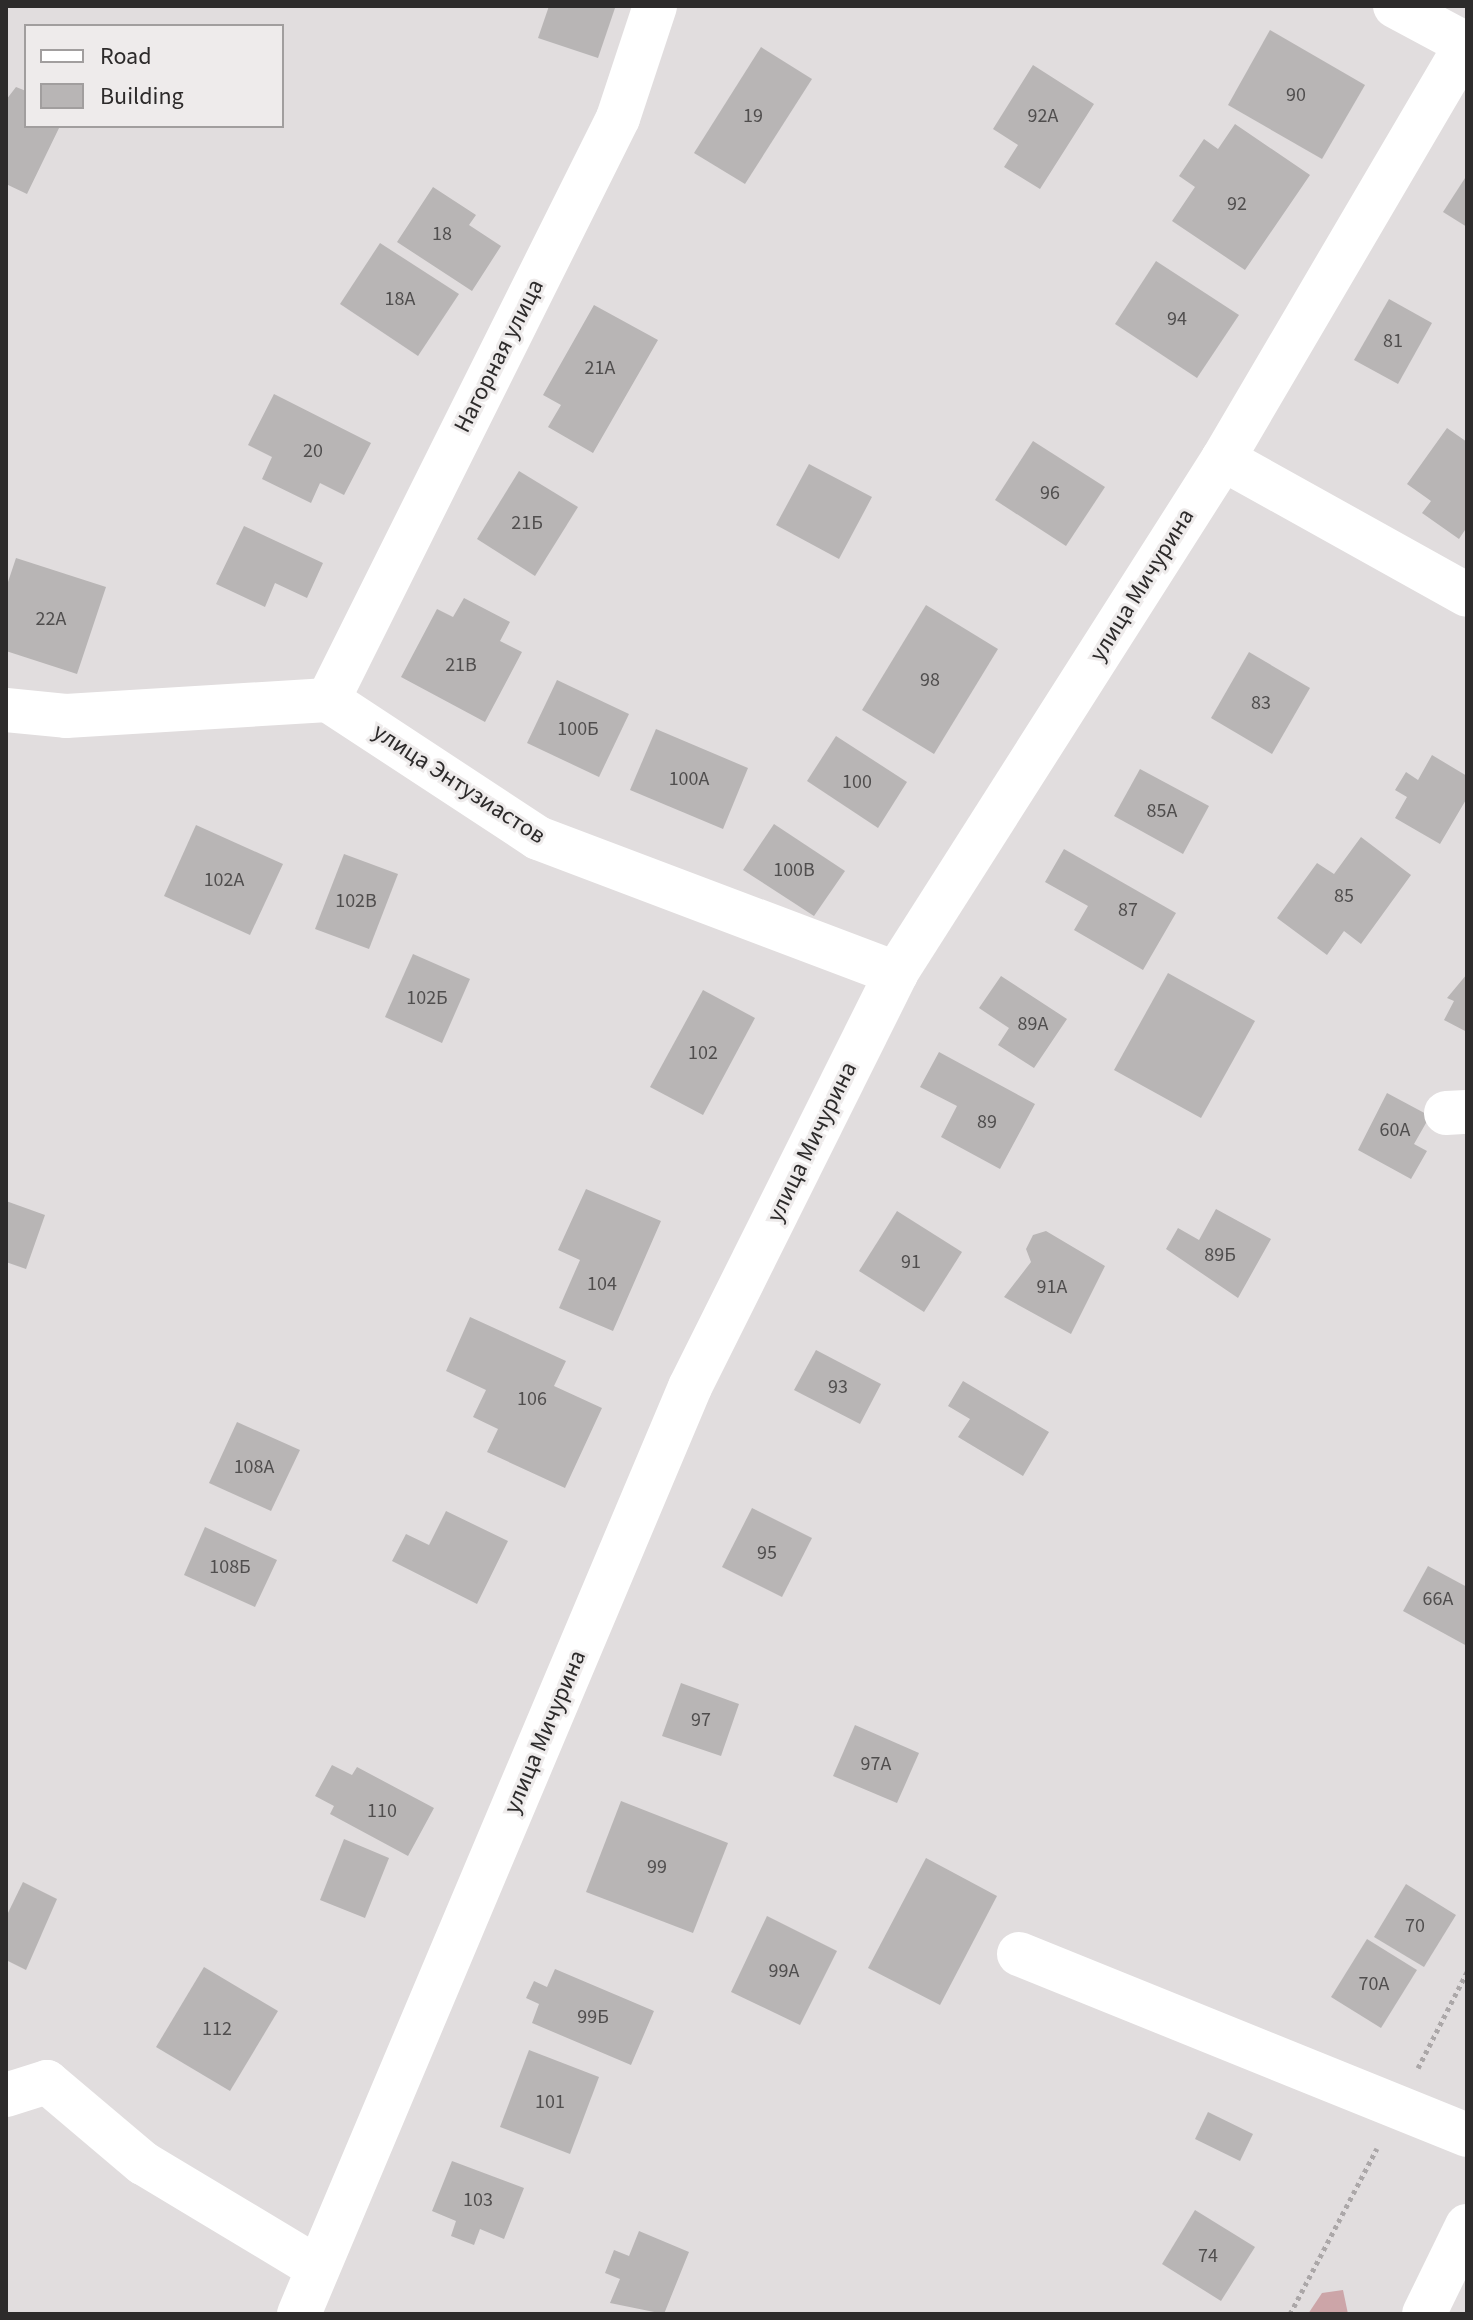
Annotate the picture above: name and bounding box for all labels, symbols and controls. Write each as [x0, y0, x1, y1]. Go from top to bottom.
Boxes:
legend [24, 24, 284, 128]
text: Road [100, 39, 152, 74]
text: Building [100, 79, 184, 114]
house number: 90 [1286, 83, 1306, 107]
house number: 19 [743, 104, 763, 128]
house number: 92А [1028, 104, 1058, 128]
house number: 92 [1227, 192, 1247, 216]
house number: 18 [432, 222, 452, 246]
street label: Нагорная улица [448, 274, 550, 438]
house number: 18А [385, 287, 415, 311]
house number: 94 [1167, 307, 1187, 331]
house number: 81 [1383, 329, 1403, 353]
house number: 21А [585, 356, 615, 380]
house number: 20 [303, 439, 323, 463]
house number: 96 [1040, 481, 1060, 505]
street label: улица Мичурина [1084, 503, 1200, 667]
house number: 21Б [511, 511, 543, 535]
house number: 22А [36, 607, 66, 631]
house number: 21В [445, 653, 477, 677]
house number: 98 [920, 668, 940, 692]
house number: 83 [1251, 691, 1271, 715]
street label: улица Энтузиастов [367, 717, 551, 851]
house number: 100Б [557, 717, 599, 741]
house number: 100А [669, 767, 709, 791]
house number: 100 [842, 770, 872, 794]
house number: 85А [1147, 799, 1177, 823]
house number: 100В [773, 858, 815, 882]
house number: 102А [204, 868, 244, 892]
house number: 85 [1334, 884, 1354, 908]
house number: 102В [335, 889, 377, 913]
house number: 87 [1118, 898, 1138, 922]
house number: 102Б [406, 986, 448, 1010]
house number: 89А [1018, 1012, 1048, 1036]
house number: 102 [688, 1041, 718, 1065]
street label: улица Мичурина [761, 1057, 863, 1227]
house number: 89 [977, 1110, 997, 1134]
house number: 60А [1380, 1118, 1410, 1142]
house number: 89Б [1204, 1243, 1236, 1267]
house number: 91 [901, 1250, 921, 1274]
house number: 104 [587, 1272, 617, 1296]
house number: 91А [1037, 1275, 1067, 1299]
house number: 93 [828, 1375, 848, 1399]
house number: 106 [517, 1387, 547, 1411]
house number: 108А [234, 1455, 274, 1479]
house number: 95 [757, 1541, 777, 1565]
house number: 108Б [209, 1555, 251, 1579]
house number: 66А [1423, 1587, 1453, 1611]
street label: улица Мичурина [498, 1646, 592, 1818]
house number: 97 [691, 1708, 711, 1732]
house number: 97А [861, 1752, 891, 1776]
house number: 110 [367, 1799, 397, 1823]
house number: 99 [647, 1855, 667, 1879]
house number: 70 [1405, 1914, 1425, 1938]
house number: 99А [769, 1959, 799, 1983]
house number: 70А [1359, 1972, 1389, 1996]
house number: 99Б [577, 2005, 609, 2029]
house number: 112 [202, 2017, 232, 2041]
house number: 101 [535, 2090, 565, 2114]
house number: 103 [463, 2188, 493, 2212]
house number: 74 [1198, 2244, 1218, 2268]

